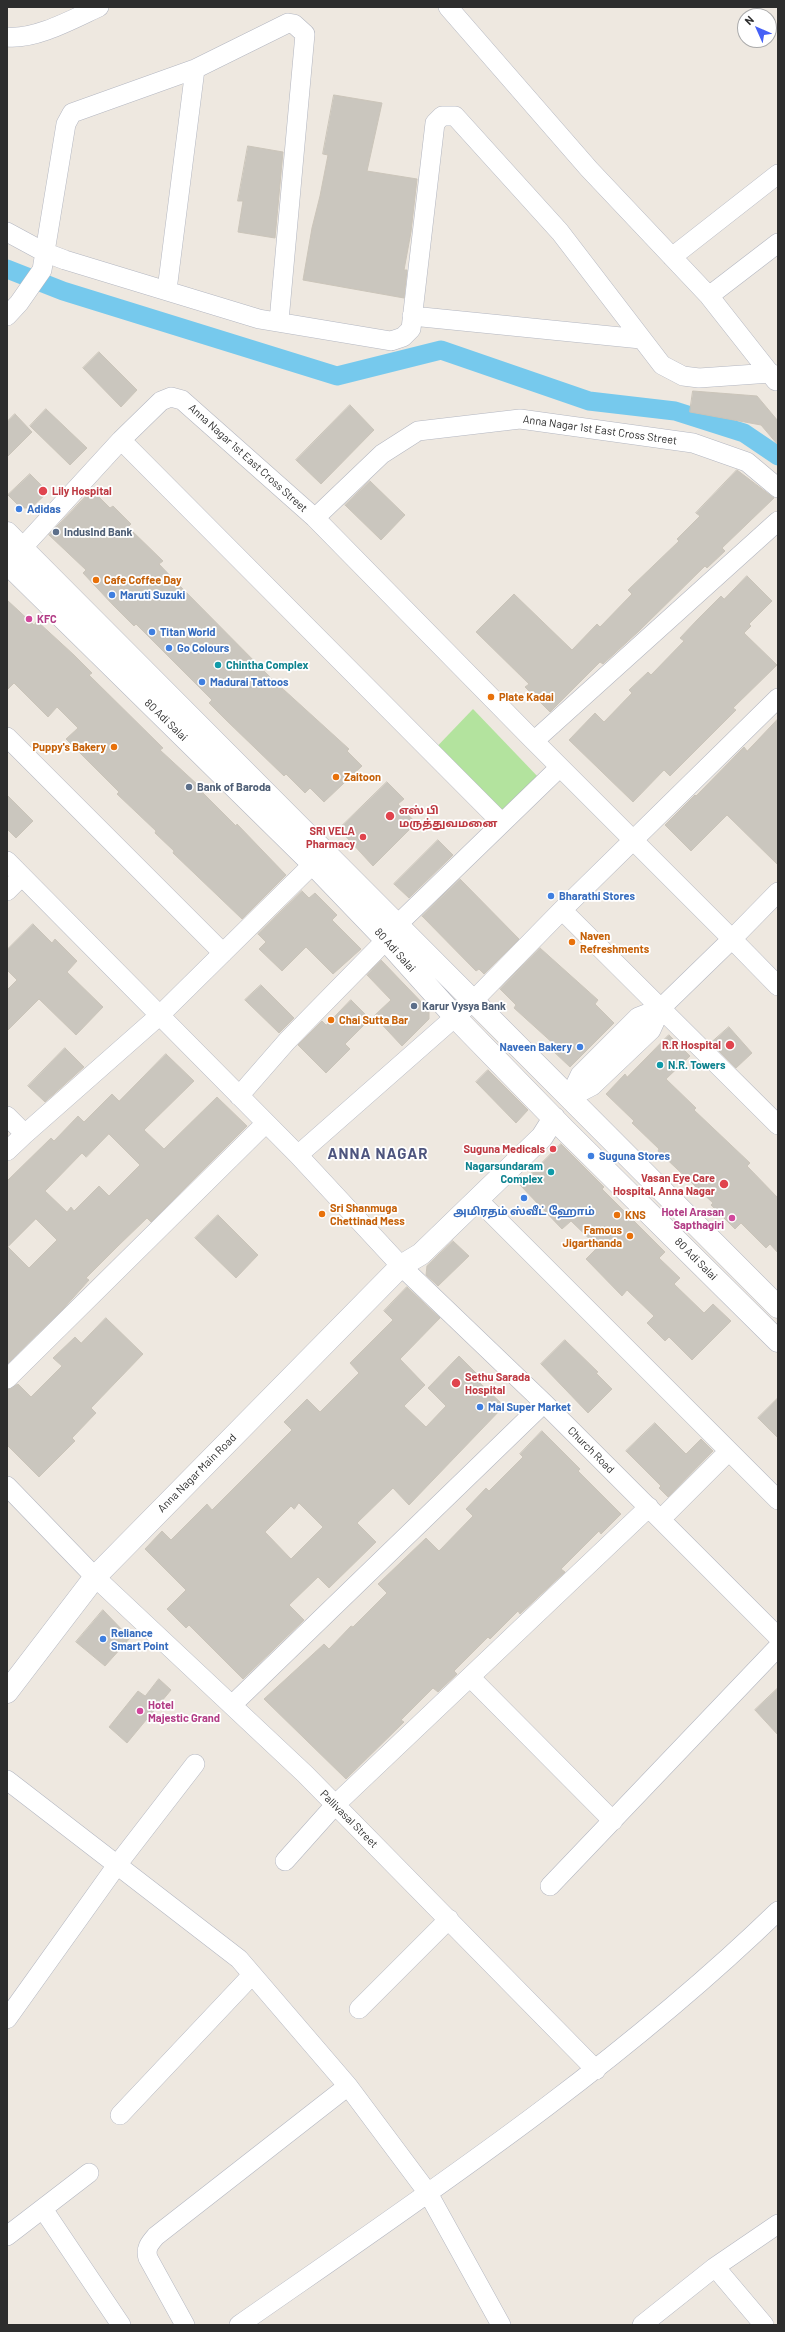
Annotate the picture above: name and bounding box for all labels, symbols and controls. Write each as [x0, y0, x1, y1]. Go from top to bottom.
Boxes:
north arrow [737, 8, 777, 48]
text: N [742, 13, 756, 27]
street label: Anna Nagar 1st East Cross Street [186, 401, 310, 515]
street label: Anna Nagar 1st East Cross Street [522, 413, 678, 447]
place label: Lily Hospital [52, 484, 112, 498]
marker: Lily Hospital [37, 485, 49, 497]
place label: Adidas [27, 502, 61, 516]
marker: Adidas [14, 504, 24, 514]
place label: IndusInd Bank [64, 525, 132, 539]
marker: IndusInd Bank [51, 527, 61, 537]
place label: Cafe Coffee Day [104, 573, 181, 587]
marker: Cafe Coffee Day [91, 575, 101, 585]
place label: Maruti Suzuki [120, 588, 185, 602]
marker: Maruti Suzuki [107, 590, 117, 600]
place label: KFC [37, 612, 57, 626]
marker: KFC [24, 614, 34, 624]
place label: Titan World [160, 625, 216, 639]
marker: Titan World [147, 627, 157, 637]
place label: Go Colours [177, 641, 229, 655]
marker: Go Colours [164, 643, 174, 653]
place label: Chintha Complex [226, 658, 308, 672]
marker: Chintha Complex [213, 660, 223, 670]
place label: Madurai Tattoos [210, 675, 289, 689]
marker: Madurai Tattoos [197, 677, 207, 687]
place label: Plate Kadai [499, 690, 554, 704]
marker: Plate Kadai [486, 692, 496, 702]
street label: 80 Adi Salai [142, 696, 190, 744]
place label: Puppy's Bakery [32, 740, 106, 754]
marker: Puppy's Bakery [109, 742, 119, 752]
place label: Zaitoon [344, 770, 381, 784]
marker: Zaitoon [331, 772, 341, 782]
place label: Bank of Baroda [197, 780, 271, 794]
marker: Bank of Baroda [184, 782, 194, 792]
place label: எஸ் பி மருத்துவமனை [399, 803, 497, 829]
marker: எஸ் பி மருத்துவமனை [384, 810, 396, 822]
place label: SRI VELA Pharmacy [306, 824, 355, 850]
marker: SRI VELA Pharmacy [358, 832, 368, 842]
place label: Bharathi Stores [559, 889, 635, 903]
marker: Bharathi Stores [546, 891, 556, 901]
street label: 80 Adi Salai [372, 925, 418, 975]
place label: Naven Refreshments [580, 929, 649, 955]
marker: Naven Refreshments [567, 937, 577, 947]
place label: Karur Vysya Bank [422, 999, 506, 1013]
marker: Karur Vysya Bank [409, 1001, 419, 1011]
place label: Chai Sutta Bar [339, 1013, 408, 1027]
marker: Chai Sutta Bar [326, 1015, 336, 1025]
place label: R.R Hospital [662, 1038, 721, 1052]
marker: R.R Hospital [724, 1039, 736, 1051]
place label: Naveen Bakery [500, 1040, 572, 1054]
marker: Naveen Bakery [575, 1042, 585, 1052]
place label: N.R. Towers [668, 1058, 725, 1072]
marker: N.R. Towers [655, 1060, 665, 1070]
place label: Suguna Medicals [464, 1142, 545, 1156]
marker: Suguna Medicals [548, 1144, 558, 1154]
district label: ANNA NAGAR [328, 1145, 428, 1163]
place label: Suguna Stores [599, 1149, 670, 1163]
marker: Suguna Stores [586, 1151, 596, 1161]
place label: Nagarsundaram Complex [465, 1159, 543, 1185]
marker: Nagarsundaram Complex [546, 1167, 556, 1177]
place label: Vasan Eye Care Hospital, Anna Nagar [613, 1171, 715, 1197]
marker: Vasan Eye Care Hospital, Anna Nagar [718, 1178, 730, 1190]
marker: அமிரதம் ஸ்வீட் ஹோம் [519, 1193, 529, 1203]
place label: Sri Shanmuga Chettinad Mess [330, 1201, 405, 1227]
place label: அமிரதம் ஸ்வீட் ஹோம் [453, 1204, 595, 1218]
place label: Hotel Arasan Sapthagiri [661, 1205, 724, 1231]
place label: KNS [625, 1208, 646, 1222]
marker: Sri Shanmuga Chettinad Mess [317, 1209, 327, 1219]
marker: KNS [612, 1210, 622, 1220]
marker: Hotel Arasan Sapthagiri [727, 1213, 737, 1223]
place label: Famous Jigarthanda [563, 1223, 622, 1249]
marker: Famous Jigarthanda [625, 1231, 635, 1241]
street label: 80 Adi Salai [672, 1235, 720, 1283]
place label: Sethu Sarada Hospital [465, 1370, 530, 1396]
marker: Sethu Sarada Hospital [450, 1377, 462, 1389]
place label: Mal Super Market [488, 1400, 571, 1414]
marker: Mal Super Market [475, 1402, 485, 1412]
street label: Church Road [565, 1424, 617, 1476]
street label: Anna Nagar Main Road [155, 1431, 239, 1515]
place label: Reliance Smart Point [111, 1626, 169, 1652]
marker: Reliance Smart Point [98, 1634, 108, 1644]
place label: Hotel Majestic Grand [148, 1698, 220, 1724]
marker: Hotel Majestic Grand [135, 1706, 145, 1716]
street label: Pallivasal Street [317, 1787, 381, 1851]

